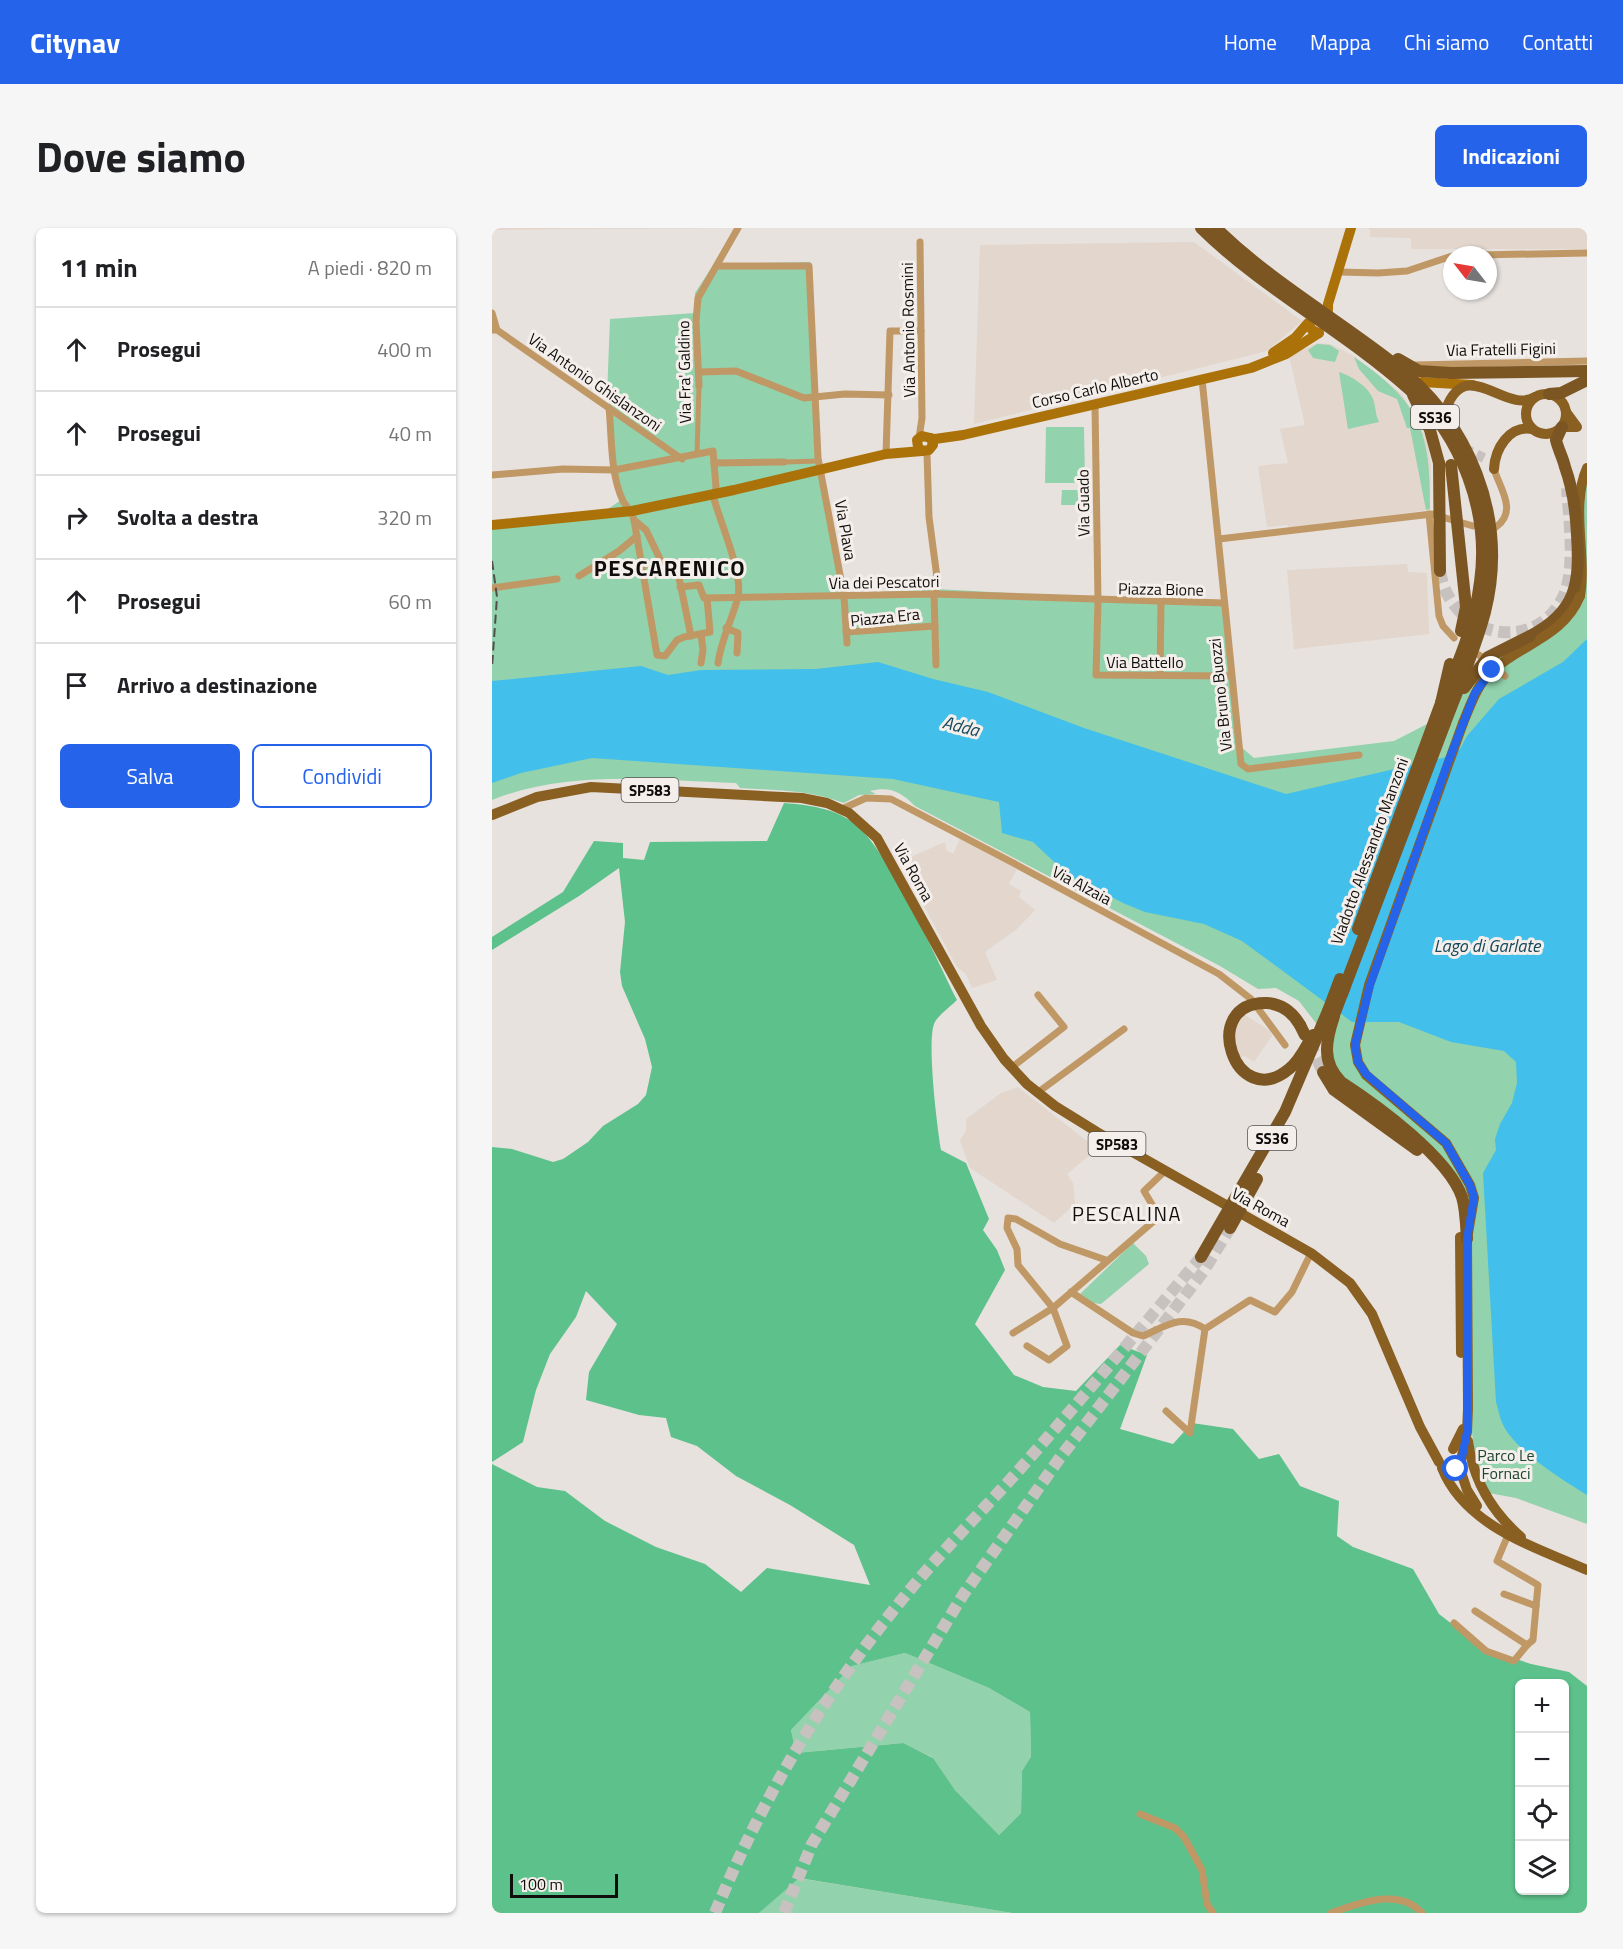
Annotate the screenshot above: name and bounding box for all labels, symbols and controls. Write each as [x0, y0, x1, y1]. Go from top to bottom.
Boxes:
text: Citynav [30, 21, 120, 64]
text: Home [1224, 26, 1277, 58]
text: Mappa [1310, 26, 1371, 58]
text: Chi siamo [1404, 26, 1489, 58]
text: Contatti [1522, 26, 1593, 58]
text: Dove siamo [36, 124, 246, 188]
button: Indicazioni [1435, 125, 1587, 187]
north arrow [1443, 246, 1497, 300]
text: 11 min [60, 248, 138, 287]
text: A piedi · 820 m [308, 252, 432, 283]
street label: Via Antonio Rosmini [895, 262, 921, 398]
street label: Via Fra' Galdino [671, 320, 697, 424]
street label: Via Antonio Ghislanzoni [523, 327, 667, 437]
text: Prosegui [117, 332, 201, 366]
icon: ahead [60, 333, 93, 366]
text: 400 m [377, 334, 432, 365]
street label: Via Fratelli Figini [1446, 336, 1556, 362]
street label: Corso Carlo Alberto [1029, 362, 1161, 414]
road number: SS36 [1411, 405, 1459, 429]
text: Prosegui [117, 416, 201, 450]
icon: ahead [60, 417, 93, 450]
text: 40 m [388, 418, 432, 449]
street label: Via Guado [1070, 469, 1096, 537]
street label: Via Plava [829, 498, 863, 562]
text: Svolta a destra [117, 500, 259, 534]
icon: right [60, 501, 93, 534]
text: 320 m [377, 502, 432, 533]
district label: PESCARENICO [594, 551, 746, 585]
street label: Via dei Pescatori [828, 569, 940, 595]
street label: Piazza Bione [1118, 576, 1204, 602]
text: Prosegui [117, 584, 201, 618]
icon: ahead [60, 585, 93, 618]
text: 60 m [388, 586, 432, 617]
street label: Piazza Era [849, 601, 921, 633]
street label: Via Bruno Buozzi [1202, 637, 1238, 753]
street label: Via Battello [1106, 650, 1184, 674]
route end [1478, 656, 1504, 682]
text: Arrivo a destinazione [117, 668, 317, 702]
icon: arrive [60, 669, 93, 702]
water label: Adda [940, 708, 983, 744]
button: Salva [60, 744, 240, 808]
button: Condividi [252, 744, 432, 808]
street label: Viadotto Alessandro Manzoni [1324, 754, 1414, 948]
road number: SP583 [622, 778, 678, 802]
street label: Via Roma [888, 838, 940, 906]
street label: Via Alzaia [1048, 859, 1116, 911]
water label: Lago di Garlate [1434, 932, 1542, 959]
road number: SS36 [1248, 1126, 1296, 1150]
road number: SP583 [1088, 1132, 1146, 1156]
street label: Via Roma [1227, 1181, 1295, 1233]
district label: PESCALINA [1072, 1198, 1182, 1229]
park label: Parco Le Fornaci [1477, 1443, 1535, 1485]
route start [1442, 1455, 1468, 1481]
map controls [1515, 1679, 1569, 1895]
button: + [1515, 1679, 1569, 1733]
button: − [1515, 1733, 1569, 1787]
button: locate [1515, 1787, 1569, 1841]
button: layers [1515, 1841, 1569, 1895]
scale bar [510, 1871, 618, 1898]
text: 100 m [519, 1872, 563, 1896]

